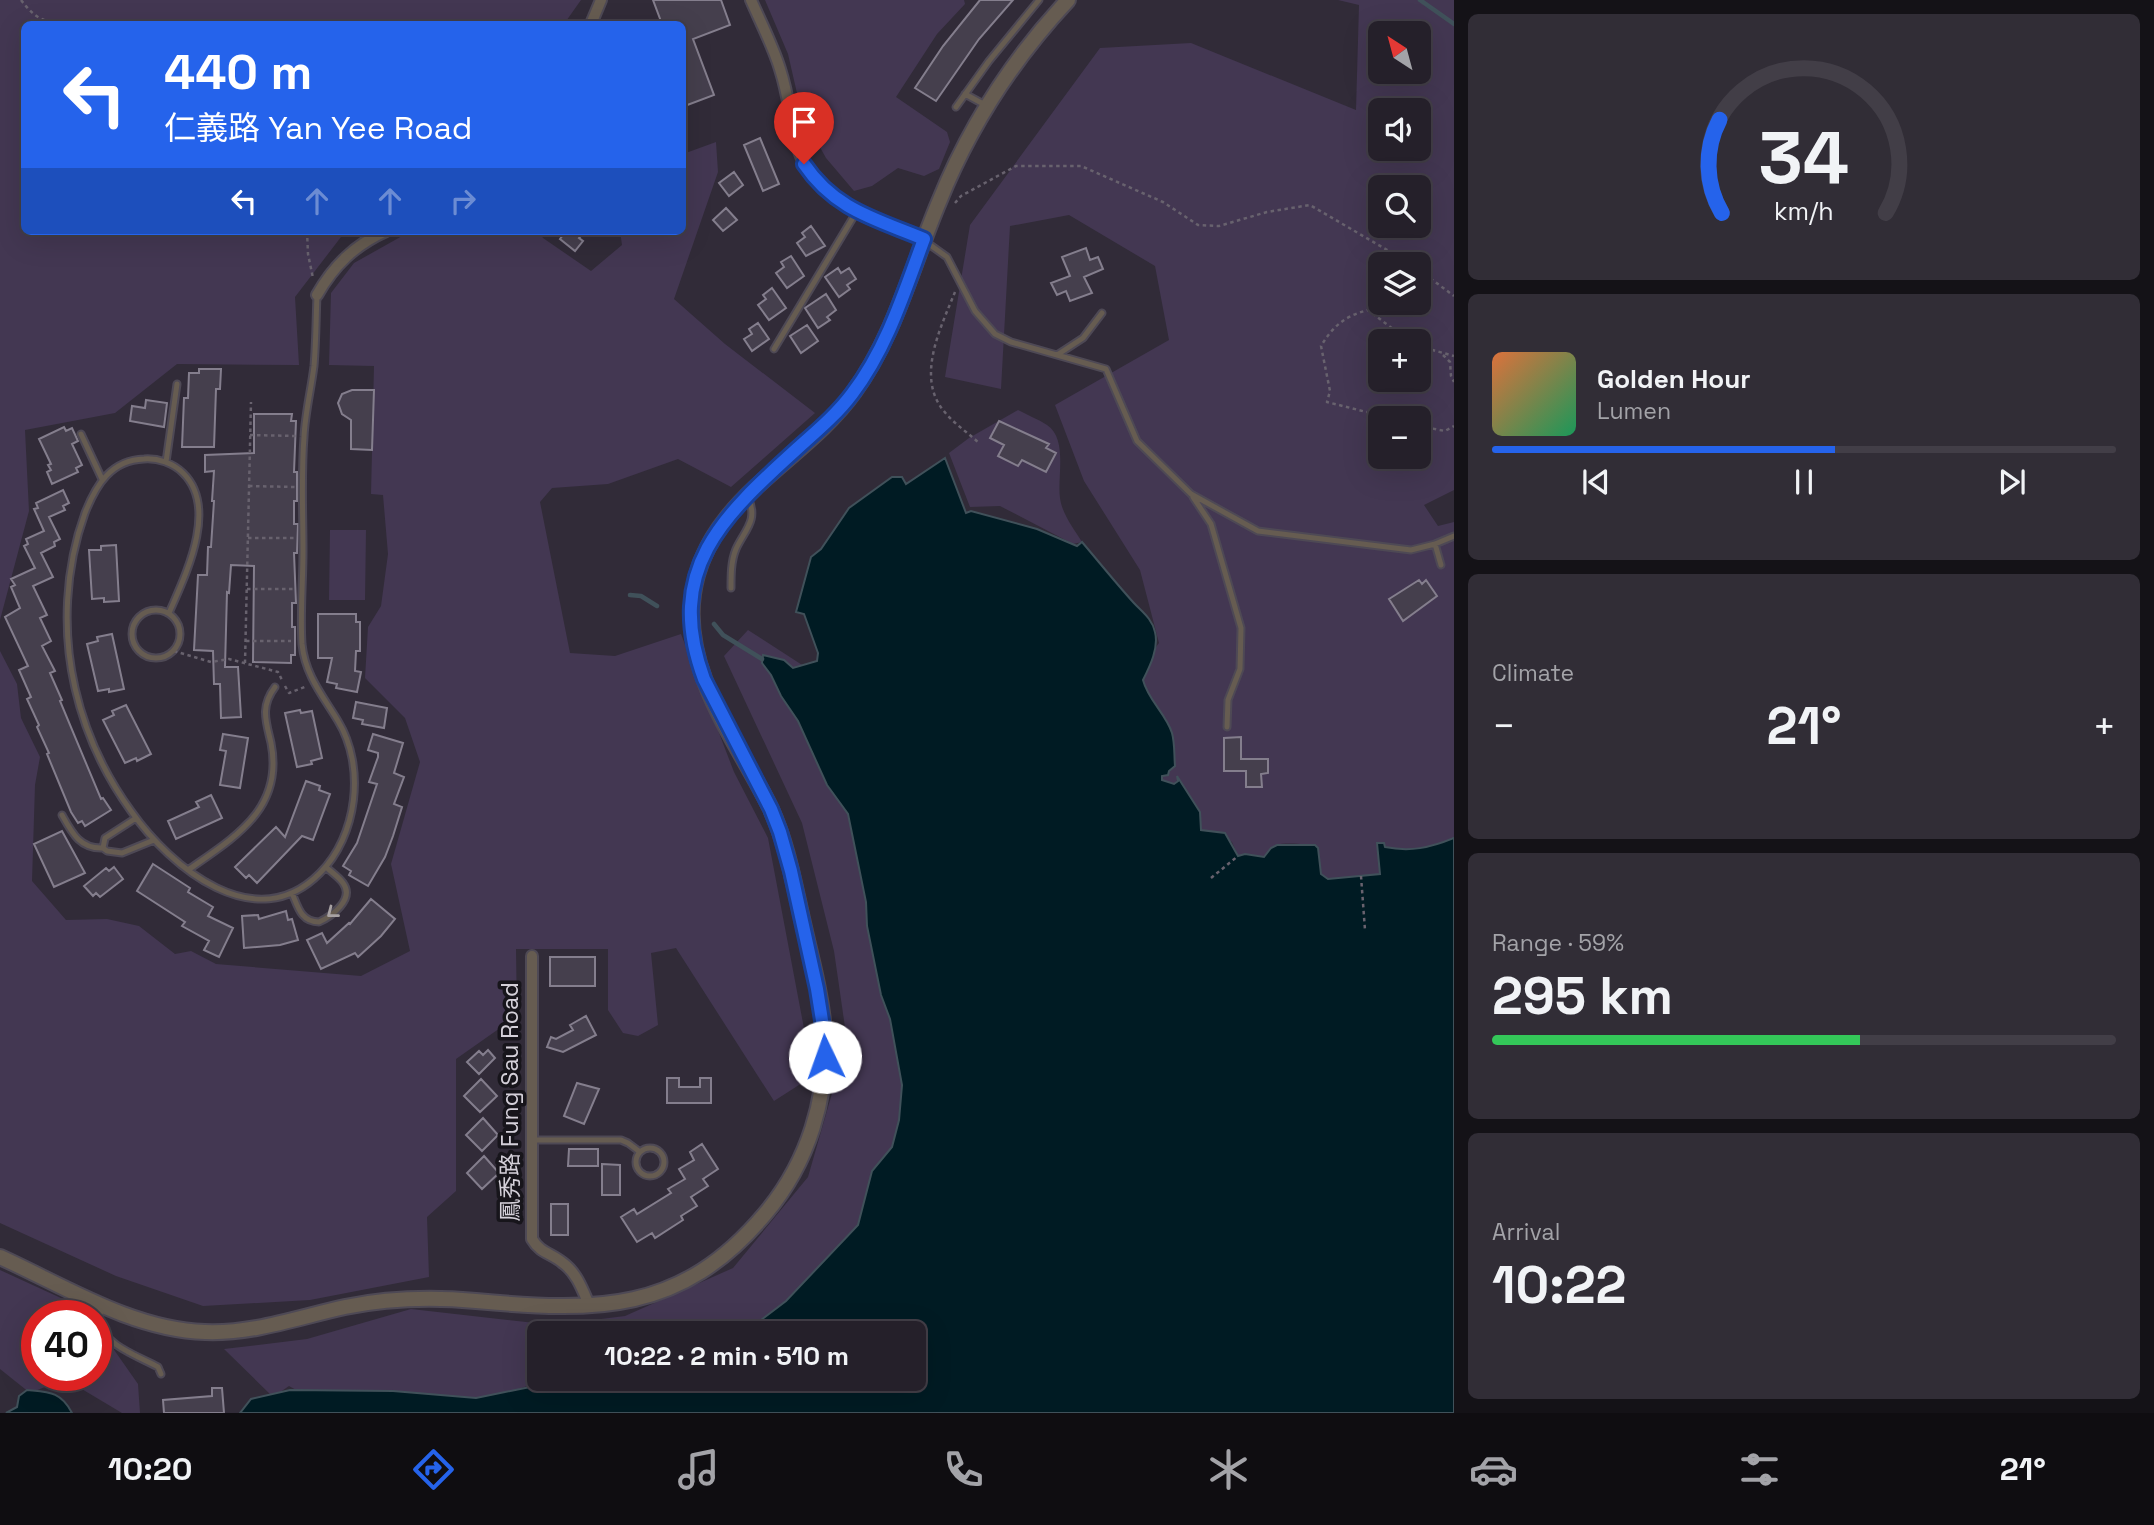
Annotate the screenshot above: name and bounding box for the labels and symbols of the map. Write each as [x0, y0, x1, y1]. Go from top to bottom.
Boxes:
north arrow [1368, 21, 1432, 84]
pin [774, 92, 834, 164]
one-way arrow [327, 904, 339, 917]
street label: 鳳秀路 Fung Sau Road [495, 982, 525, 1222]
position arrow [788, 1020, 862, 1094]
speed limit sign: 40 [21, 1300, 112, 1391]

